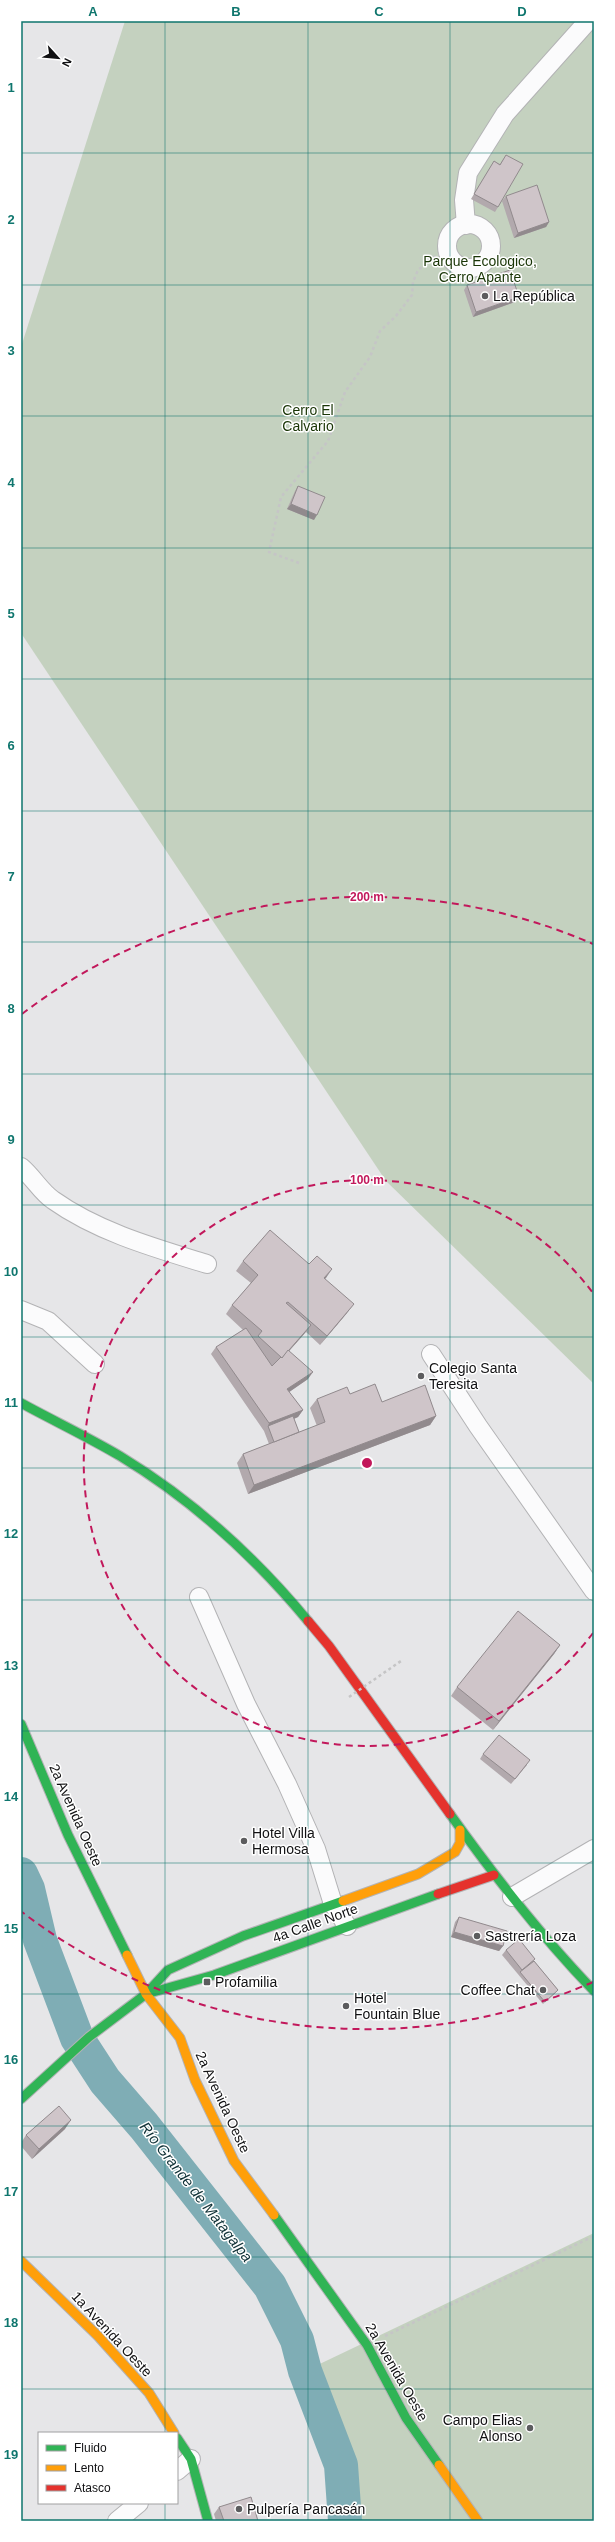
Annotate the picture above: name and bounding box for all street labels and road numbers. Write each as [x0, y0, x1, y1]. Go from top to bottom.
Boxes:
street label: 2a Avenida Oeste [46, 1761, 106, 1869]
street label: 4a Calle Norte [270, 1900, 360, 1946]
street label: 2a Avenida Oeste [192, 2049, 254, 2156]
street label: 1a Avenida Oeste [69, 2288, 156, 2380]
street label: 2a Avenida Oeste [363, 2320, 432, 2424]

